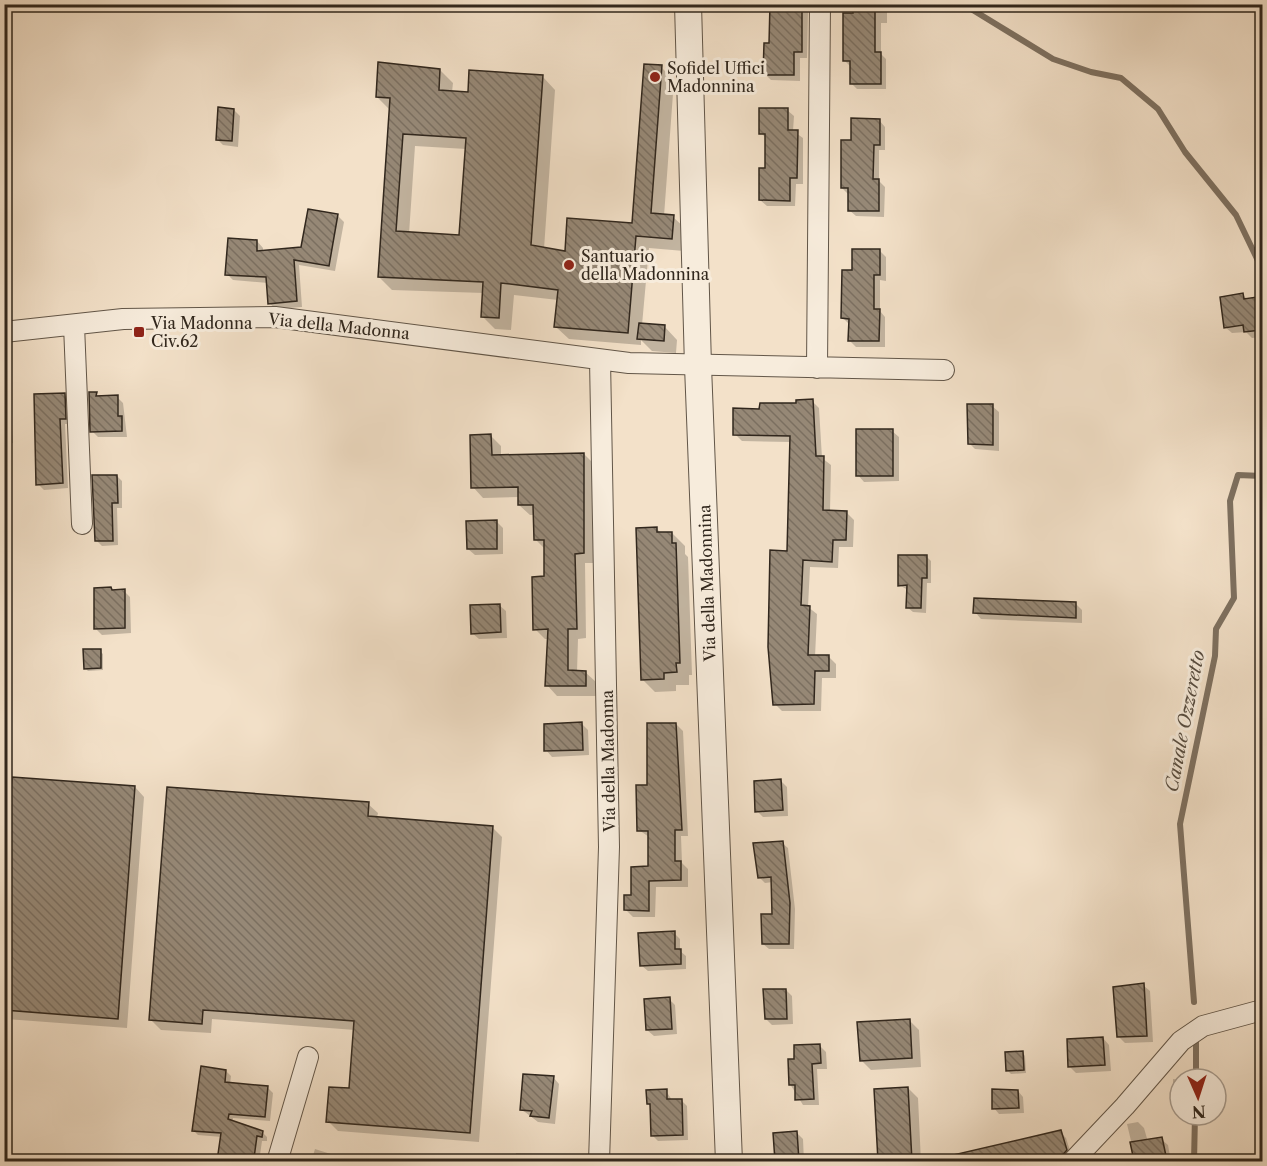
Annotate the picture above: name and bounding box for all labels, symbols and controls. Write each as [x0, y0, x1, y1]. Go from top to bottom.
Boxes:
place label: Sofidel Uffici Madonnina [667, 58, 765, 96]
marker: Sofidel Uffici Madonnina [648, 70, 662, 84]
place label: Santuario della Madonnina [581, 246, 710, 284]
marker: Santuario della Madonnina [562, 258, 576, 272]
street label: Via della Madonna [266, 309, 411, 343]
place label: Via Madonna Civ.62 [150, 313, 253, 351]
marker: Via Madonna Civ.62 [132, 325, 146, 339]
street label: Via della Madonnina [694, 504, 720, 663]
water label: Canale Ozzeretto [1160, 648, 1210, 794]
street label: Via della Madonna [597, 689, 619, 833]
north arrow [1168, 1067, 1228, 1127]
text: N [1191, 1102, 1206, 1122]

